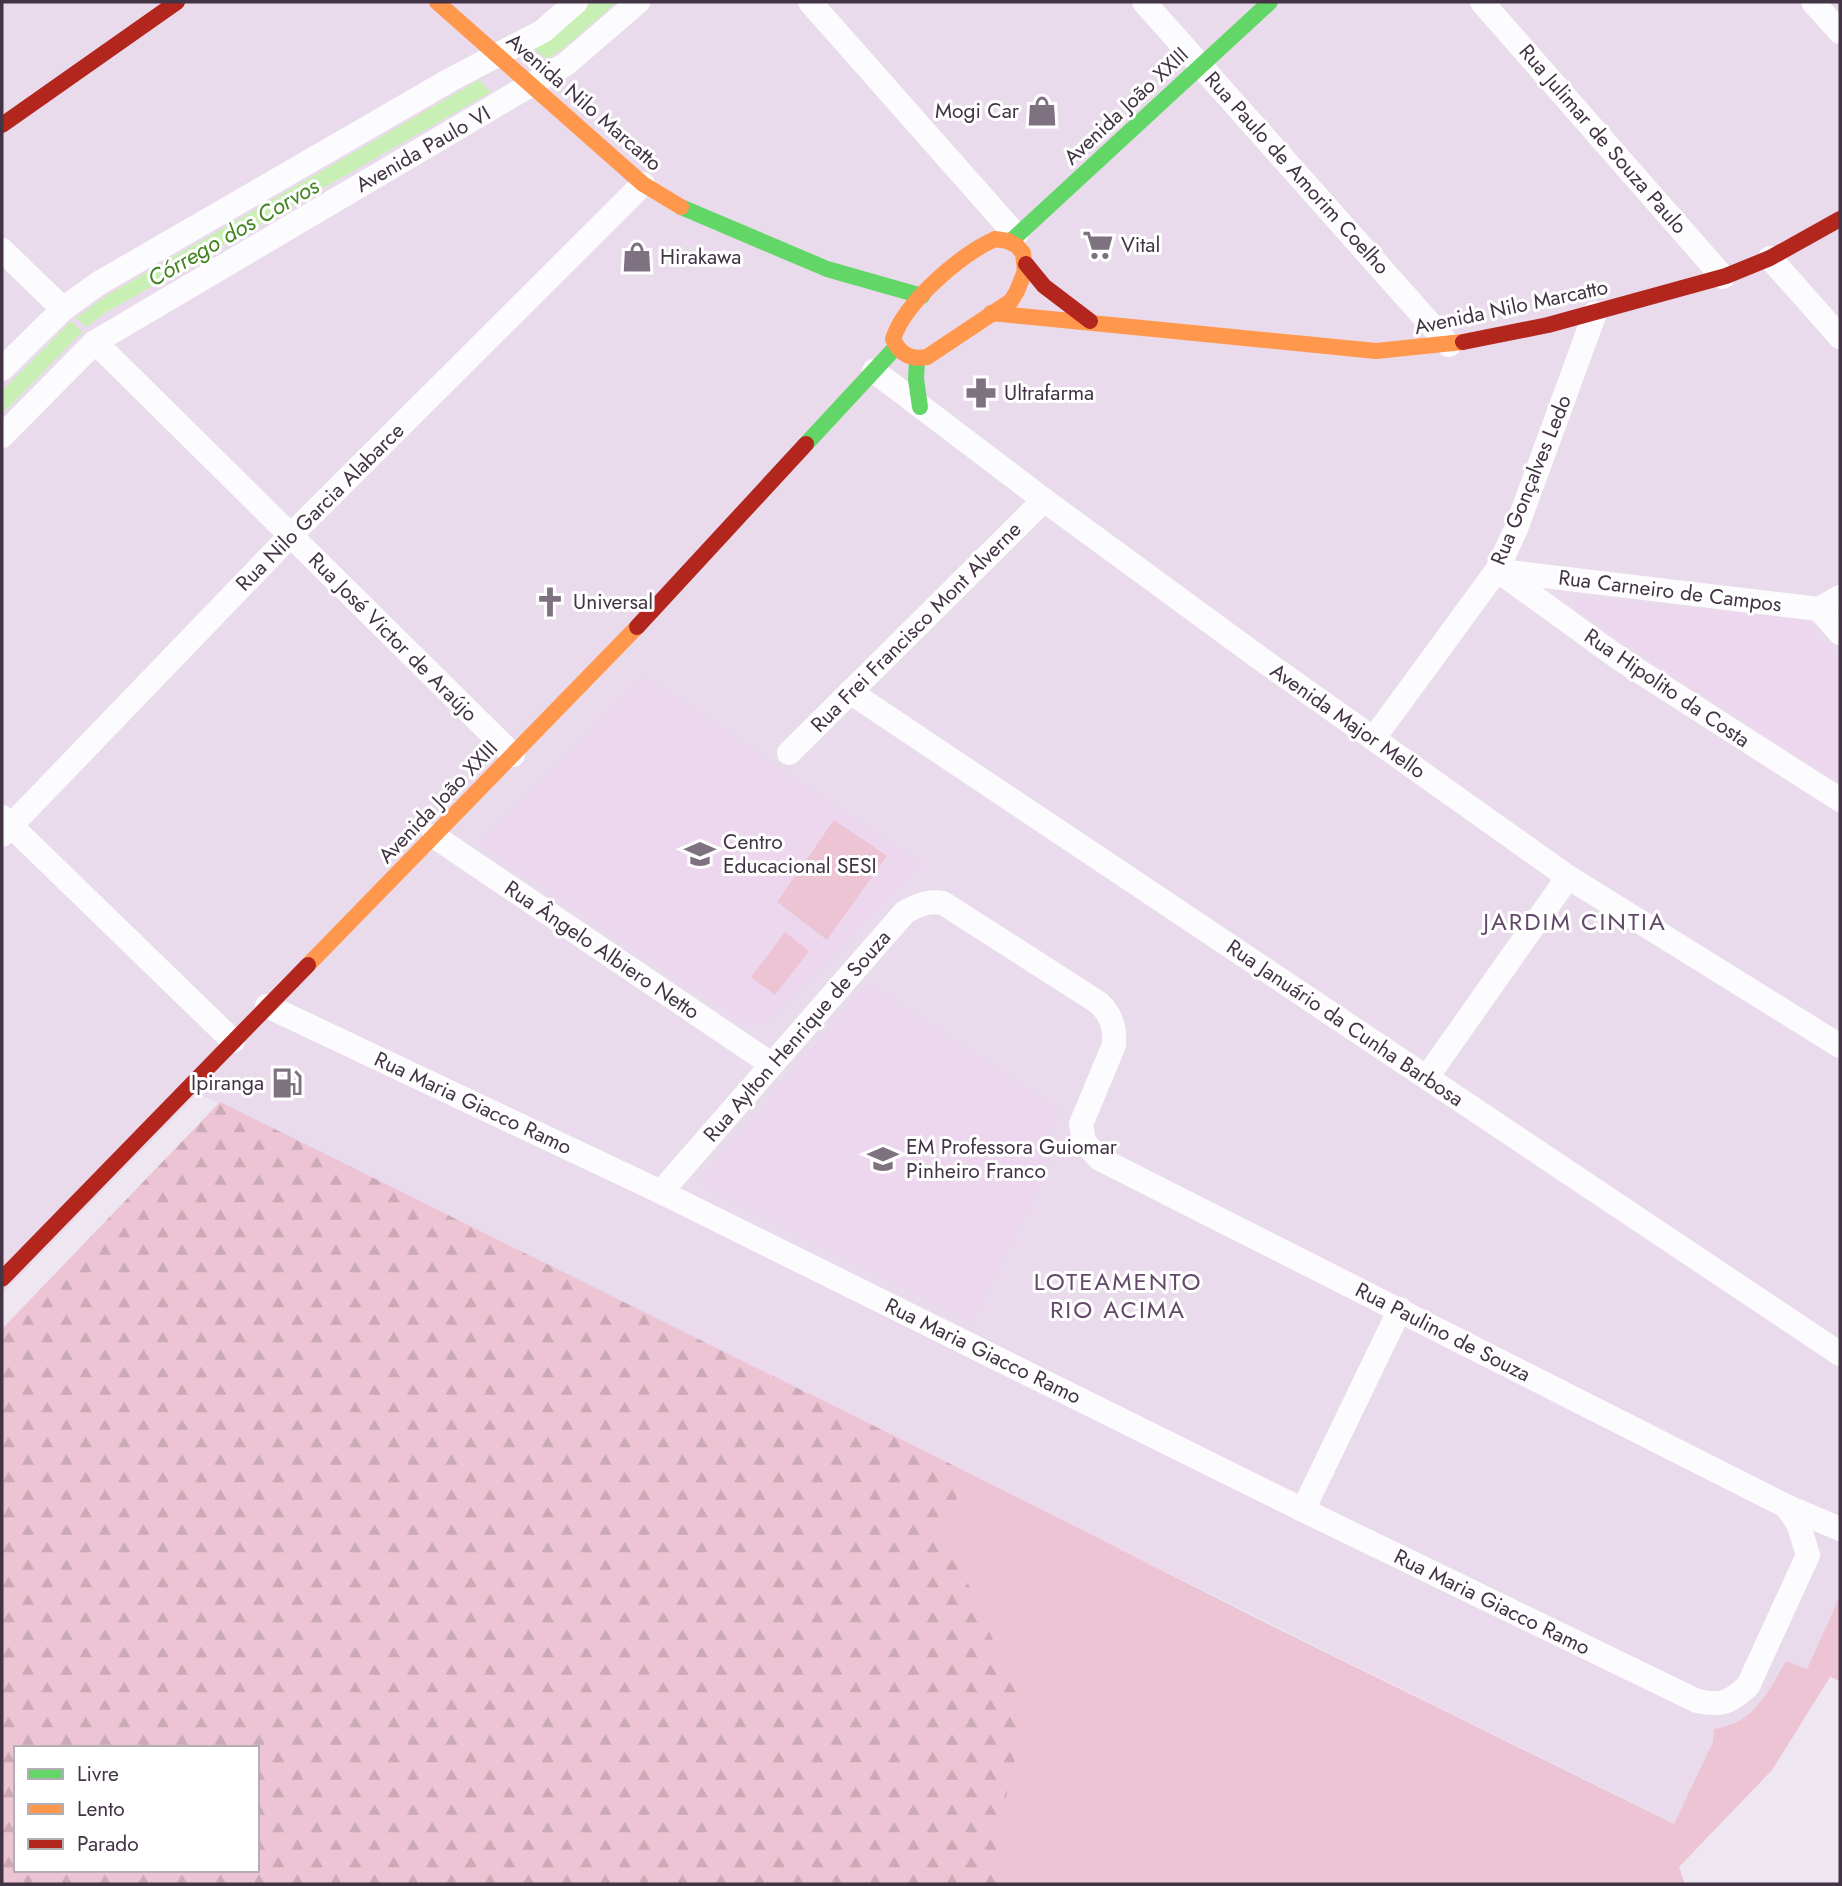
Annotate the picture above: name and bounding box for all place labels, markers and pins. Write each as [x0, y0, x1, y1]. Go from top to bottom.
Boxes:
shop icon: Mogi Car [1025, 94, 1059, 128]
place label: Mogi Car [935, 96, 1020, 126]
supermarket icon: Vital [1081, 228, 1115, 262]
place label: Vital [1121, 230, 1160, 260]
shop icon: Hirakawa [620, 240, 654, 274]
place label: Hirakawa [660, 242, 741, 272]
pharmacy icon: Ultrafarma [964, 376, 998, 410]
place label: Ultrafarma [1004, 378, 1094, 408]
church icon: Universal [533, 585, 567, 619]
place label: Universal [573, 587, 653, 617]
place label: Centro Educacional SESI [723, 827, 877, 881]
school or university icon: Centro Educacional SESI [683, 837, 717, 871]
fuel station icon: Ipiranga [270, 1066, 304, 1100]
place label: Ipiranga [191, 1068, 264, 1098]
place label: EM Professora Guiomar Pinheiro Franco [906, 1132, 1118, 1186]
school or university icon: EM Professora Guiomar Pinheiro Franco [866, 1142, 900, 1176]

